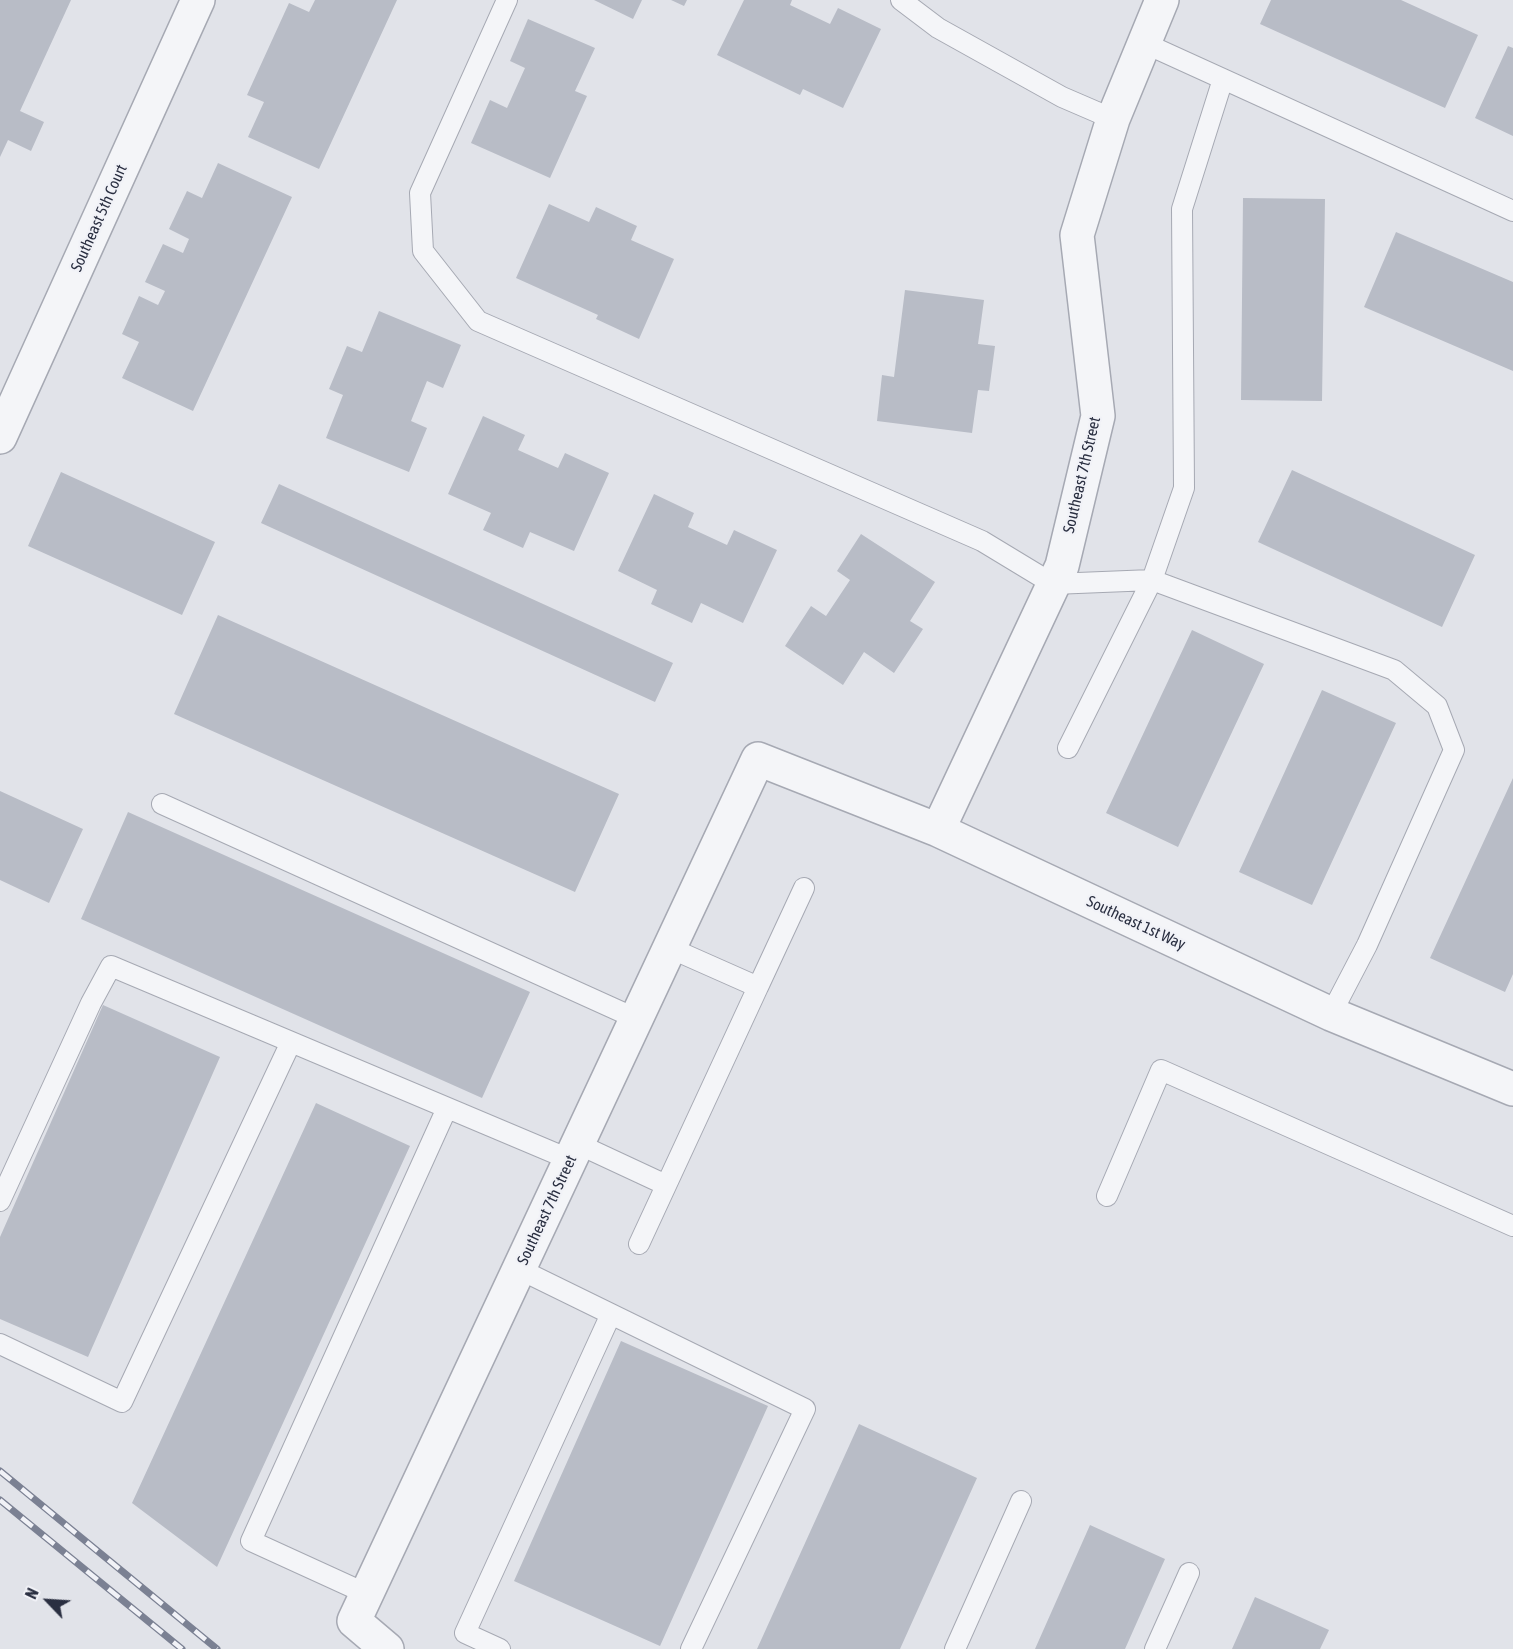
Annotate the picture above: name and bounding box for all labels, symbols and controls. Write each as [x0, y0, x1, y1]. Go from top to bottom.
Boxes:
street label: Southeast 5th Court [67, 161, 131, 275]
street label: Southeast 7th Street [1059, 415, 1105, 535]
street label: Southeast 1st Way [1084, 892, 1188, 954]
street label: Southeast 7th Street [513, 1152, 581, 1268]
north arrow [18, 1571, 78, 1631]
text: N [22, 1585, 42, 1601]

